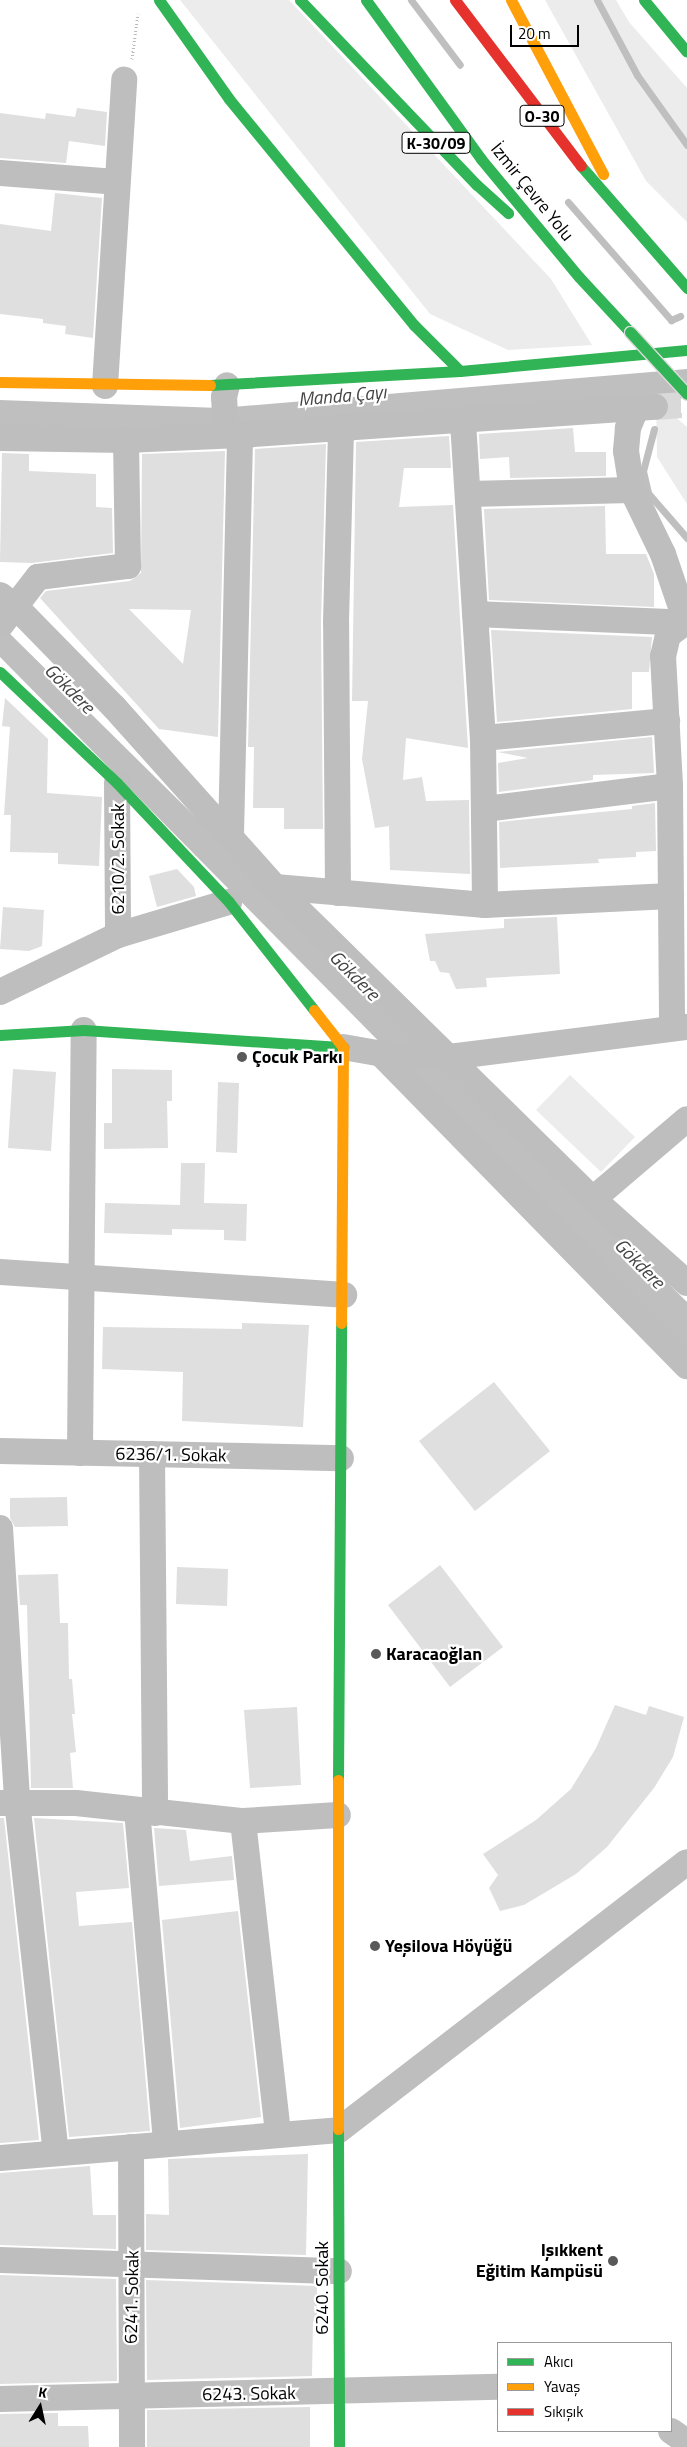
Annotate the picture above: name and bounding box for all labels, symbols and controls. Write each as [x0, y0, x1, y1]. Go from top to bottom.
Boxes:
scale bar [512, 15, 581, 47]
text: 20 m [518, 22, 551, 45]
road number: O-30 [520, 102, 564, 130]
road number: K-30/09 [401, 130, 471, 156]
street label: İzmir Çevre Yolu [486, 139, 578, 245]
water label: Manda Çayı [297, 380, 387, 410]
water label: Gökdere [40, 658, 100, 718]
street label: 6210/2. Sokak [107, 803, 129, 915]
water label: Gökdere [325, 945, 385, 1005]
place label: Çocuk Parkı [252, 1046, 343, 1068]
marker: Çocuk Parkı [236, 1051, 248, 1063]
water label: Gökdere [610, 1233, 670, 1293]
street label: 6236/1. Sokak [115, 1443, 227, 1467]
place label: Karacaoğlan [386, 1643, 482, 1665]
marker: Karacaoğlan [370, 1648, 382, 1660]
place label: Yeşilova Höyüğü [385, 1935, 512, 1957]
marker: Yeşilova Höyüğü [369, 1940, 381, 1952]
place label: Işıkkent Eğitim Kampüsü [476, 2240, 603, 2282]
street label: 6240. Sokak [311, 2241, 333, 2335]
street label: 6241. Sokak [120, 2250, 144, 2344]
marker: Işıkkent Eğitim Kampüsü [607, 2255, 619, 2267]
legend [497, 2342, 672, 2432]
text: Akıcı [544, 2350, 573, 2373]
text: Yavaş [544, 2375, 580, 2398]
text: K [37, 2381, 49, 2403]
north arrow [15, 2382, 65, 2432]
street label: 6243. Sokak [202, 2382, 296, 2406]
text: Sıkışık [544, 2400, 583, 2423]

